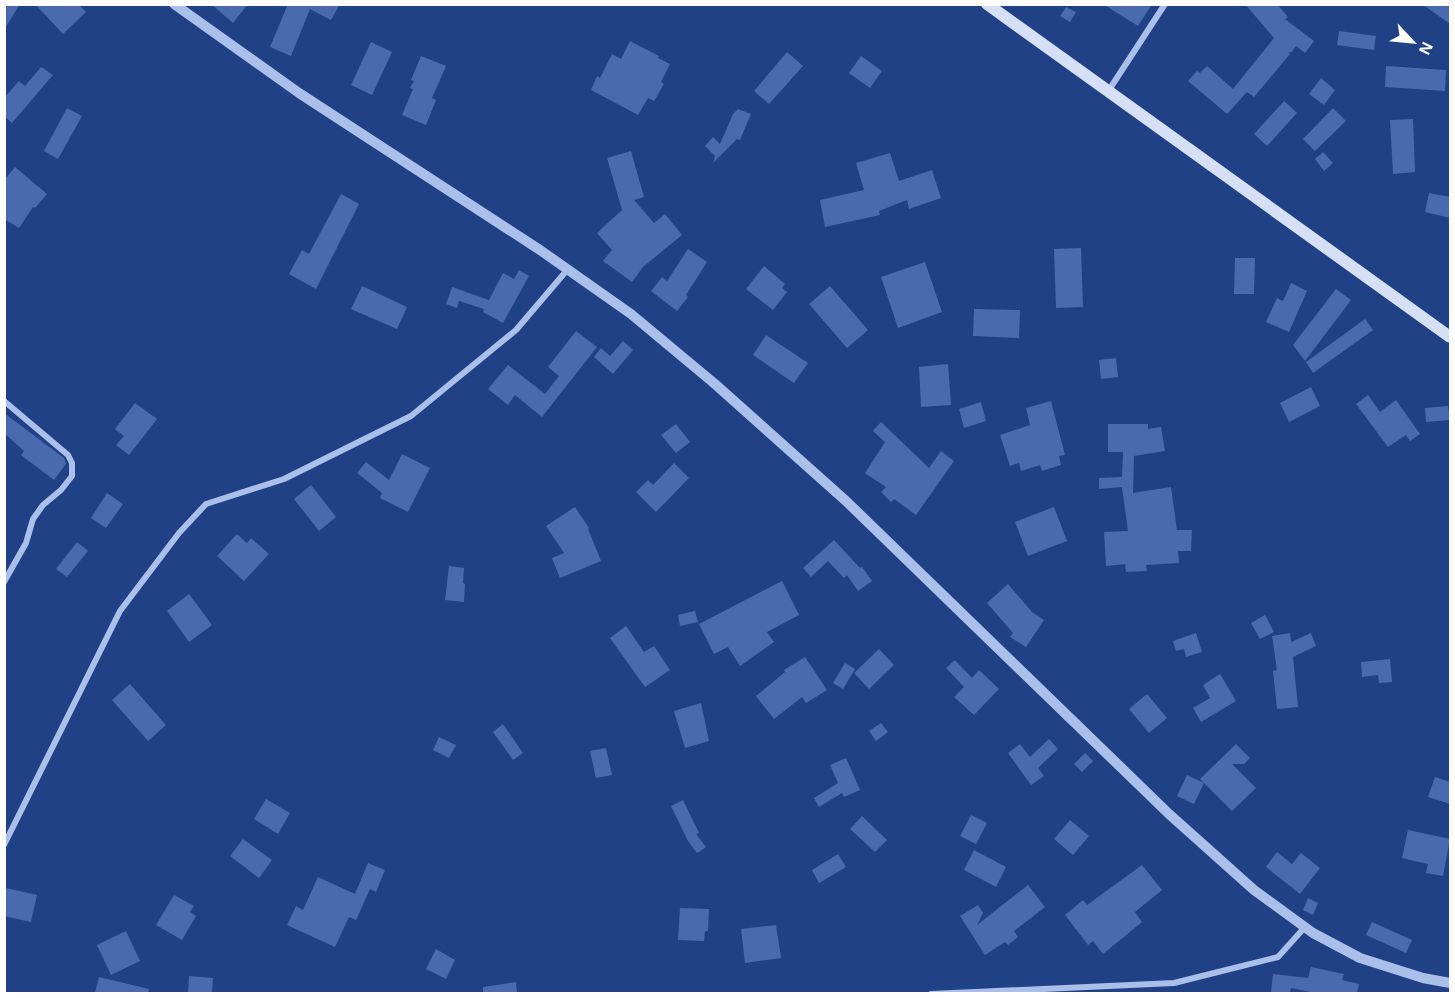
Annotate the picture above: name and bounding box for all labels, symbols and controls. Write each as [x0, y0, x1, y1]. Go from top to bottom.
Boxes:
north arrow [1383, 12, 1443, 72]
text: N [1416, 39, 1436, 57]

